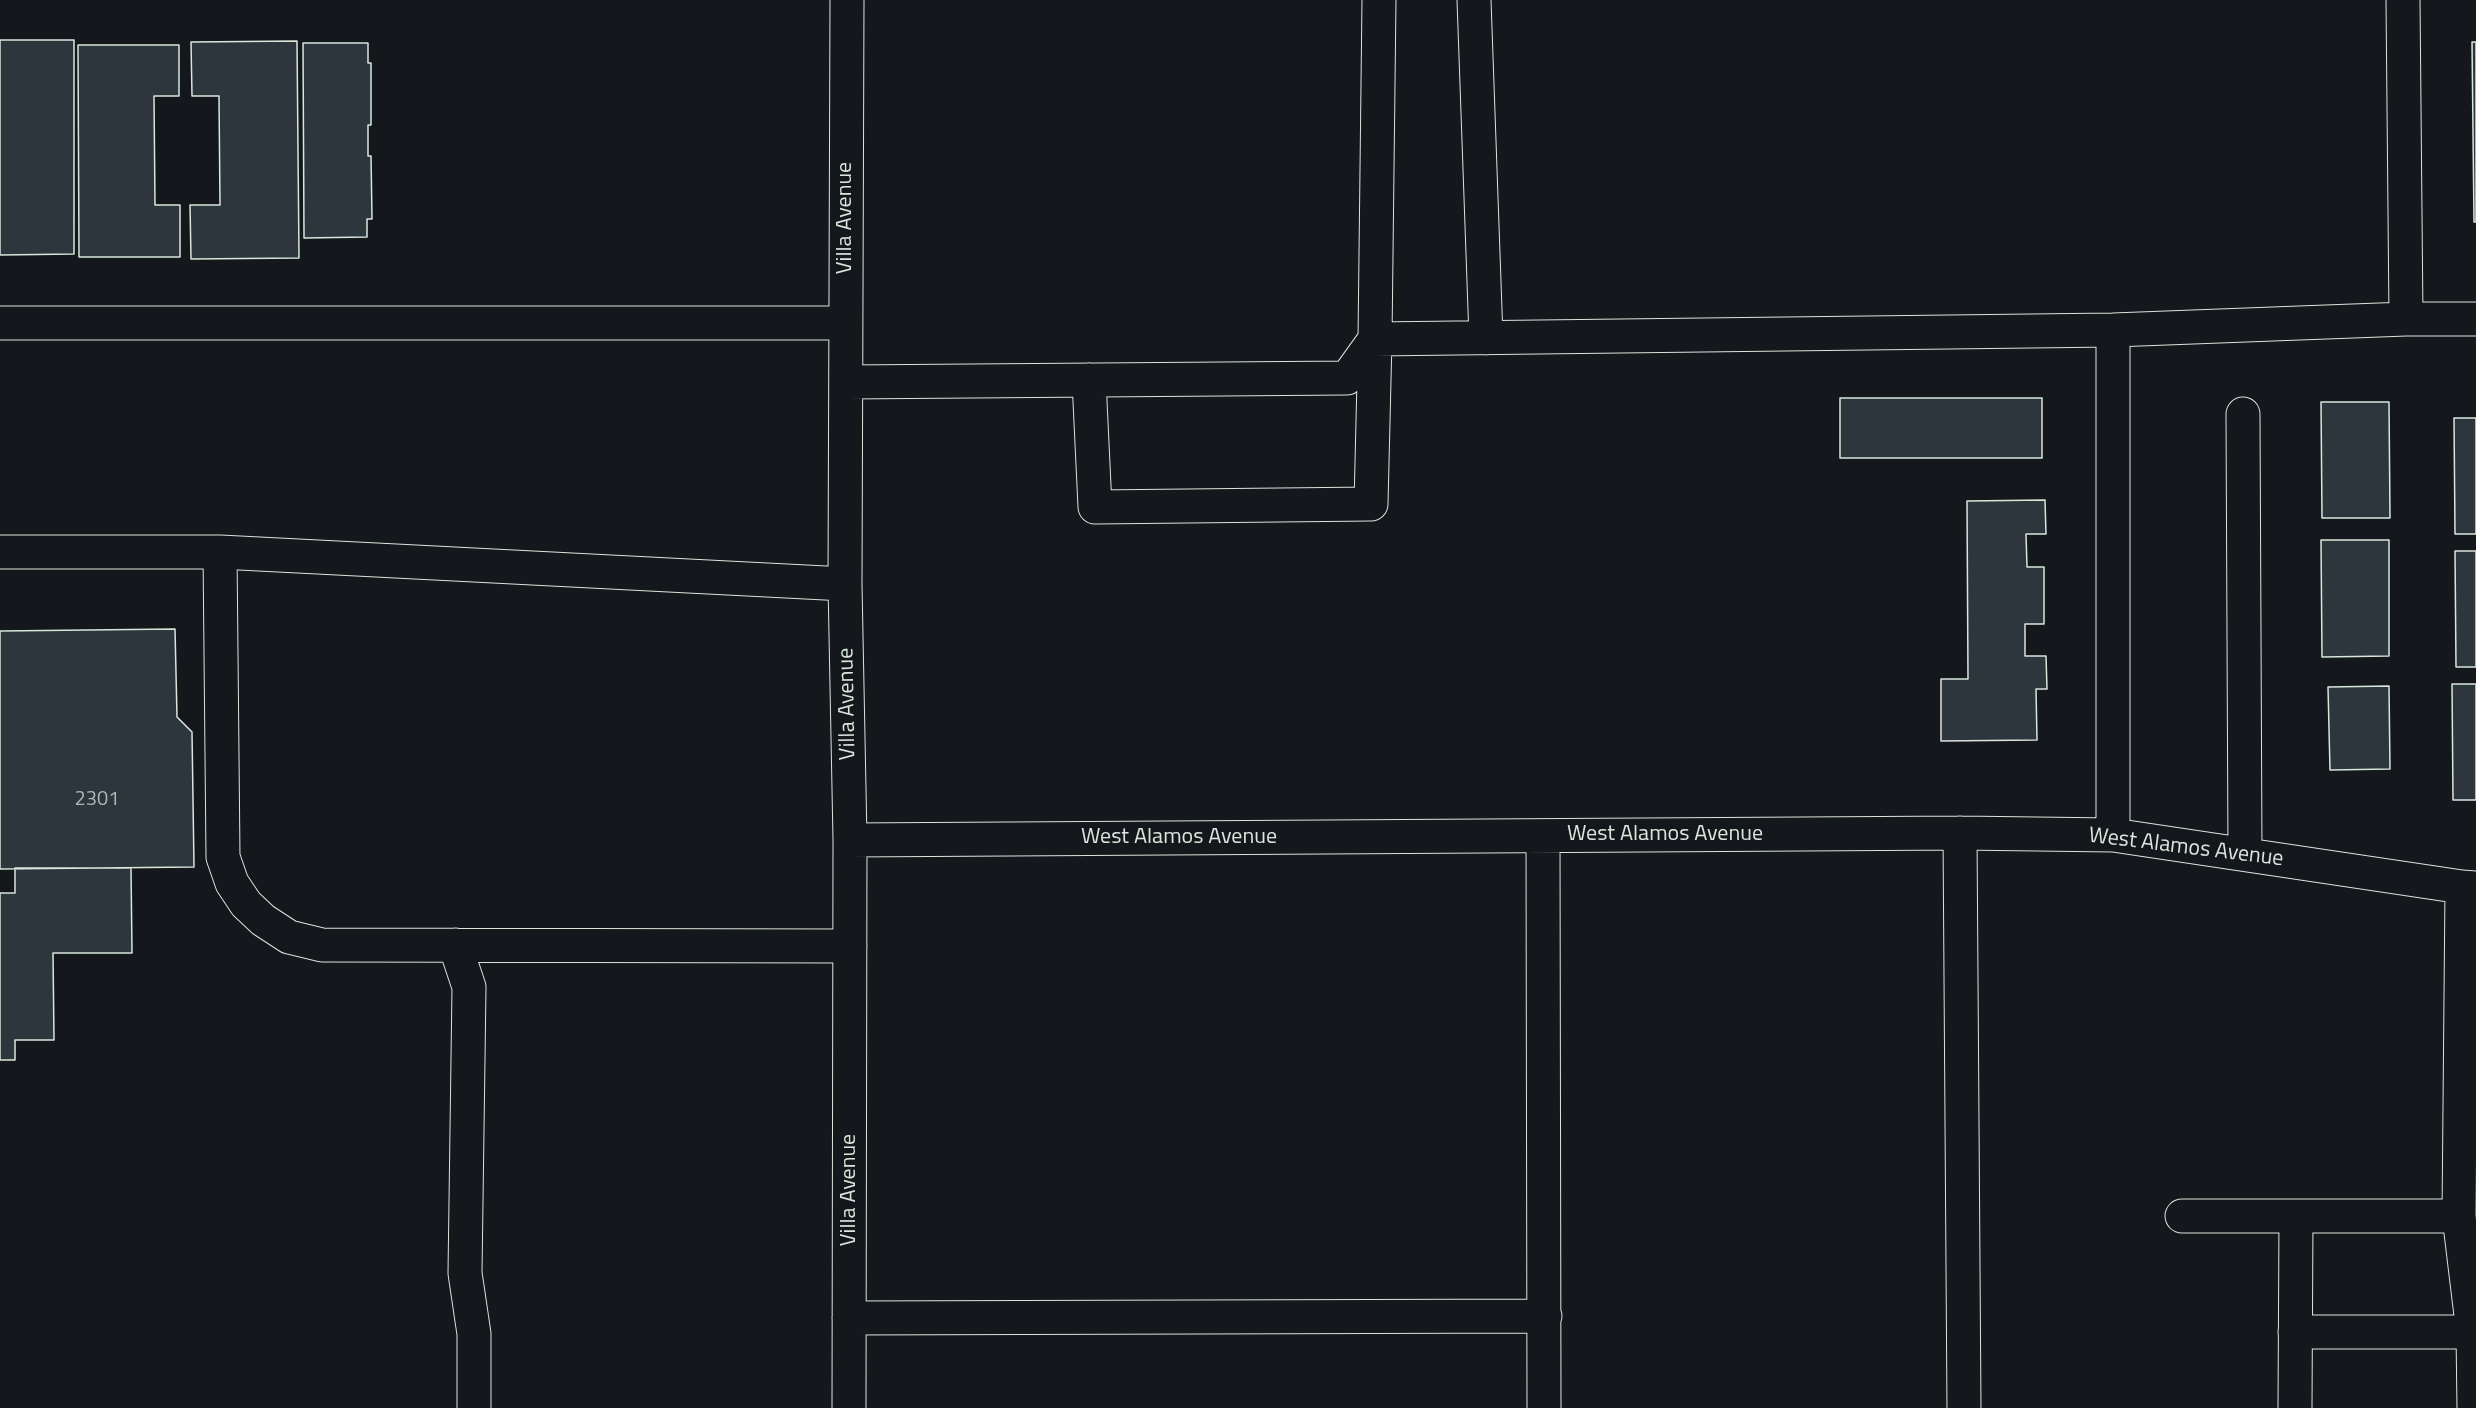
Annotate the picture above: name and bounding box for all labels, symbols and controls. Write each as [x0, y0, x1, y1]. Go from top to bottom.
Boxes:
street label: Villa Avenue [833, 162, 859, 274]
street label: Villa Avenue [834, 648, 862, 760]
house number: 2301 [75, 788, 119, 812]
street label: West Alamos Avenue [1567, 822, 1763, 848]
street label: West Alamos Avenue [2087, 823, 2285, 873]
street label: West Alamos Avenue [1081, 825, 1277, 851]
street label: Villa Avenue [837, 1134, 863, 1246]

